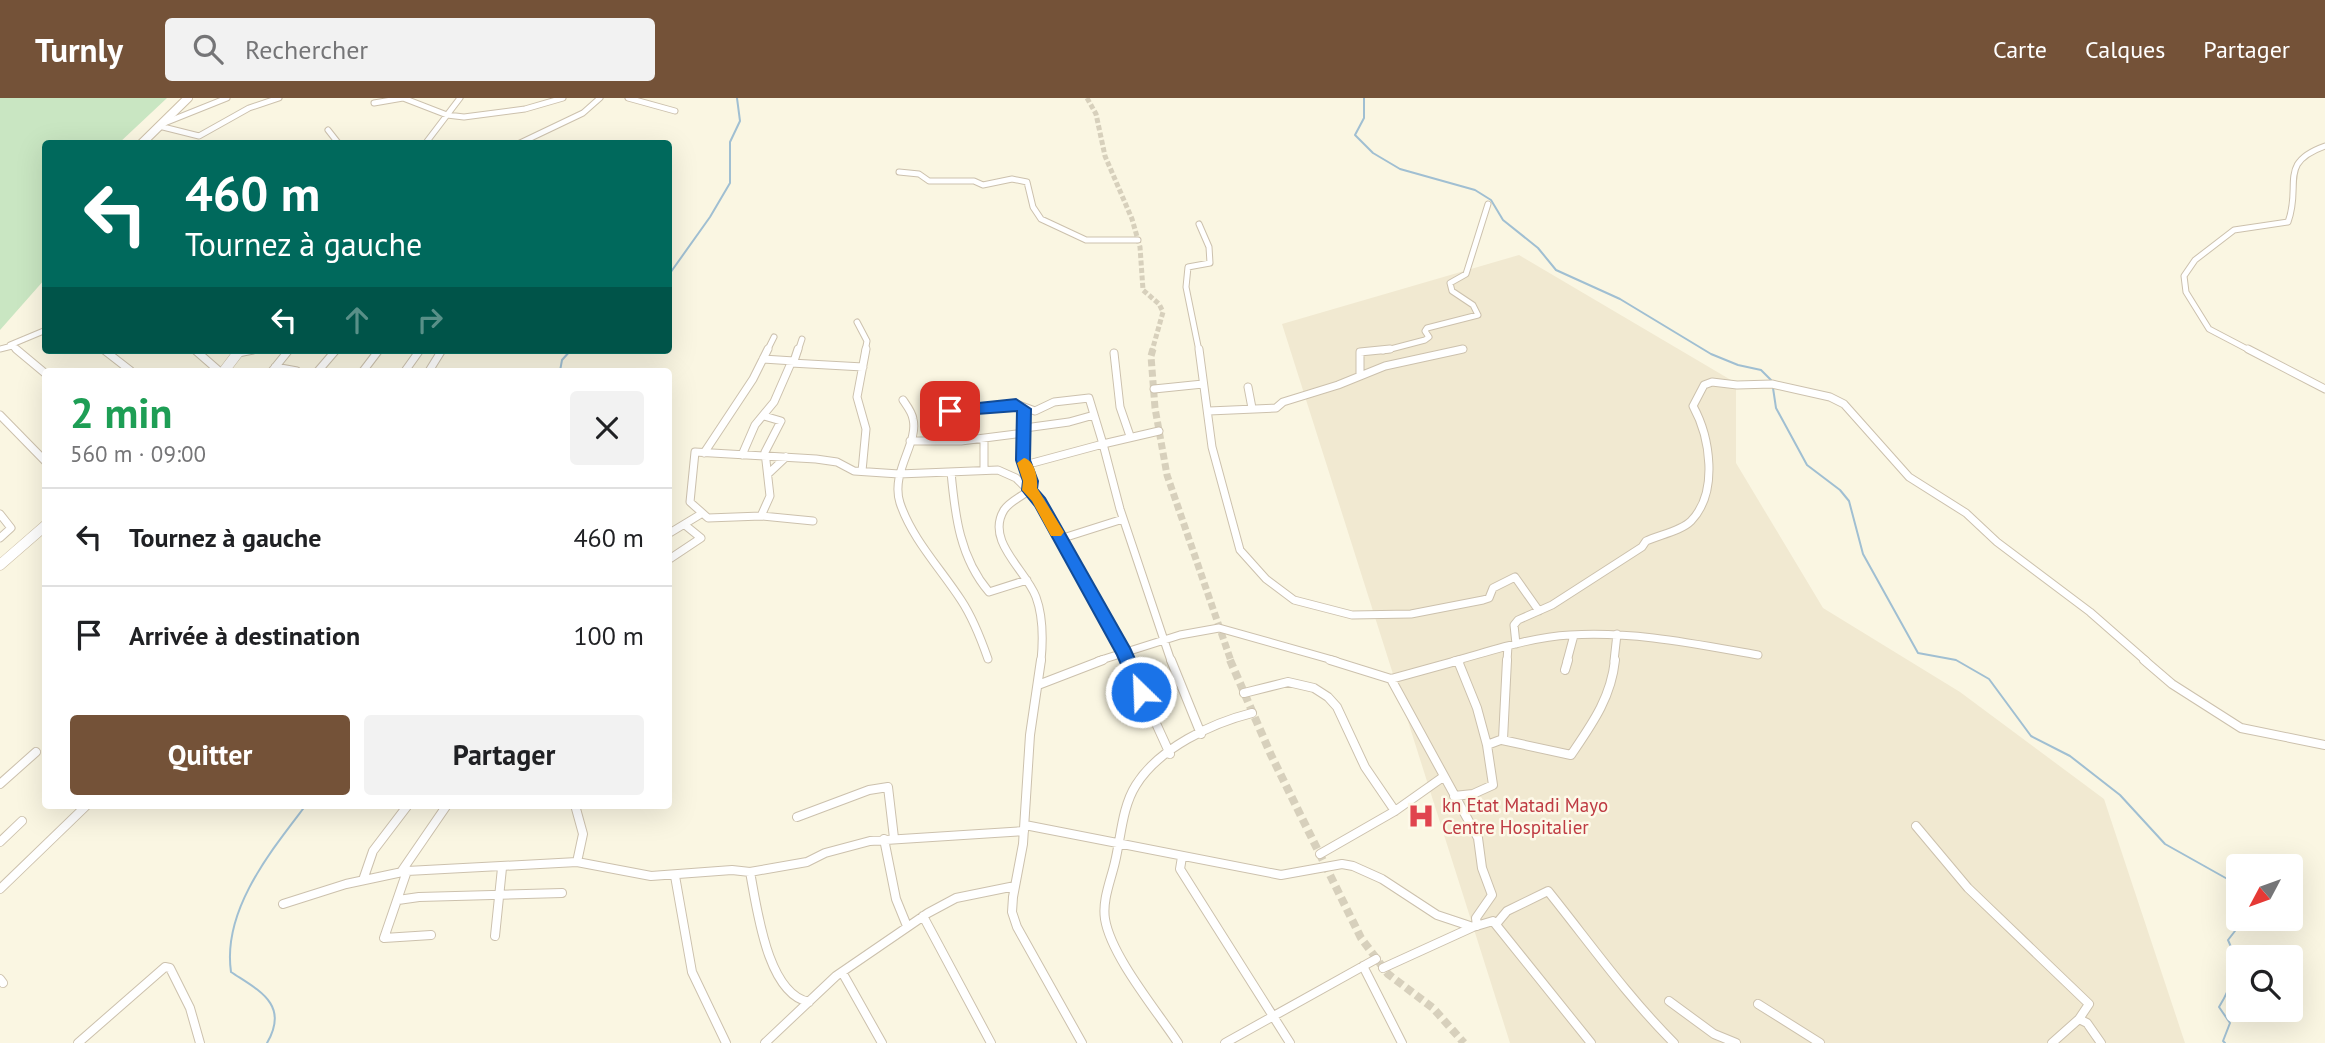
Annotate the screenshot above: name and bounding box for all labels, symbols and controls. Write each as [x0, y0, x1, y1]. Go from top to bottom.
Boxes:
search box [165, 18, 655, 81]
text: Turnly [35, 28, 123, 71]
icon: search [189, 30, 227, 68]
text: Rechercher [245, 33, 368, 66]
text: Carte [1993, 34, 2047, 65]
text: Calques [2085, 34, 2165, 65]
text: Partager [2203, 34, 2290, 65]
text: 460 m [185, 161, 320, 225]
icon: left [70, 168, 161, 259]
text: Tournez à gauche [185, 223, 422, 265]
icon: left [265, 301, 303, 339]
icon: ahead [338, 301, 376, 339]
icon: right [411, 301, 449, 339]
pin [920, 381, 980, 441]
text: 2 min [70, 385, 172, 440]
button: close [570, 391, 644, 465]
icon: arrive [931, 392, 969, 430]
text: 560 m · 09:00 [70, 439, 206, 468]
icon: left [70, 518, 108, 556]
text: Tournez à gauche [129, 521, 321, 554]
text: 460 m [573, 521, 644, 554]
icon: arrive [70, 616, 108, 654]
text: Arrivée à destination [129, 619, 360, 652]
text: 100 m [573, 619, 644, 652]
position arrow [1104, 655, 1178, 729]
button: Quitter [70, 715, 350, 795]
button: Partager [364, 715, 644, 795]
place label: kn Etat Matadi Mayo Centre Hospitalier [1442, 793, 1608, 839]
hospital icon: kn Etat Matadi Mayo Centre Hospitalier [1406, 801, 1436, 831]
north arrow [2226, 854, 2303, 931]
map controls [2226, 854, 2303, 1022]
button: search [2226, 945, 2303, 1022]

